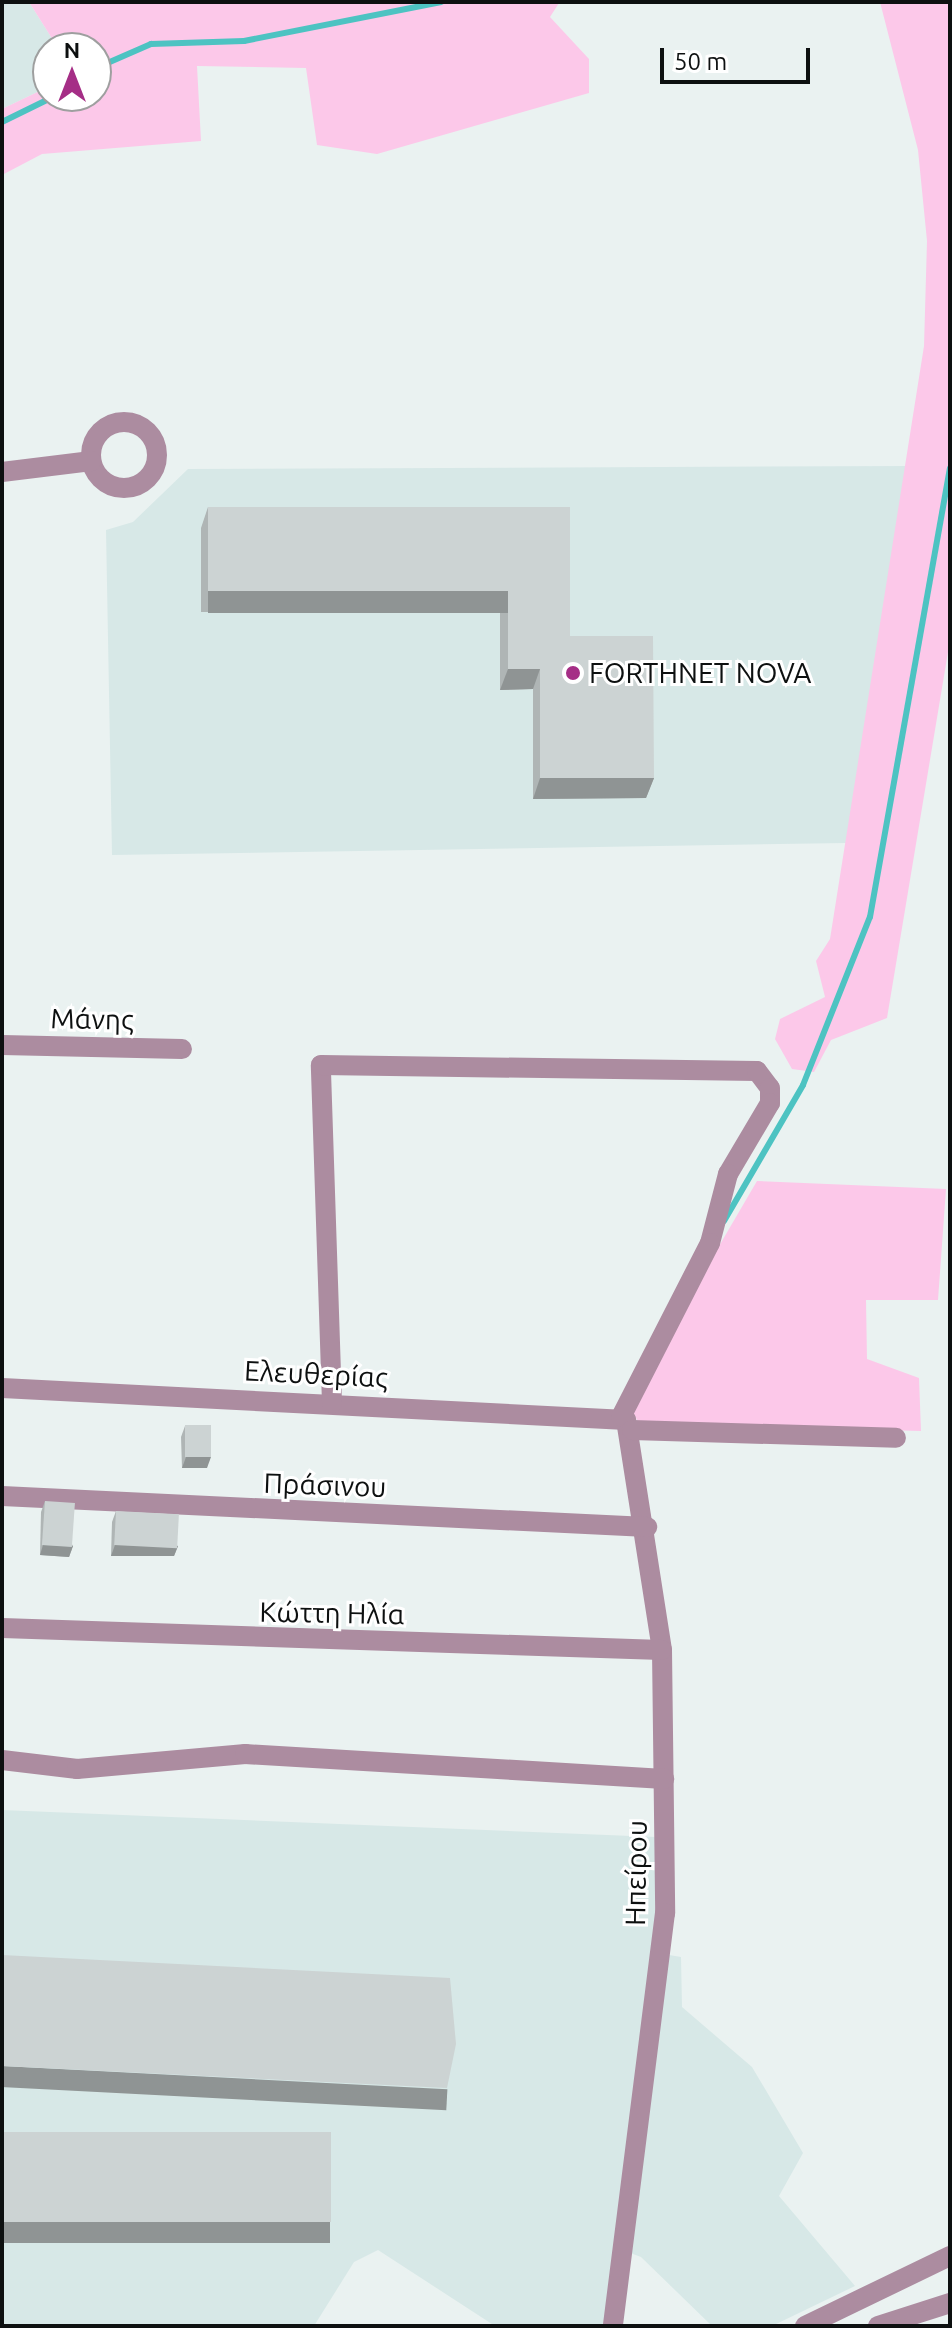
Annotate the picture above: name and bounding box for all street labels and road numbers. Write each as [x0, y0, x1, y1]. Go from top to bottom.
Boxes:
street label: Μάνης [50, 1001, 134, 1037]
street label: Ελευθερίας [243, 1353, 389, 1395]
street label: Πράσινου [263, 1466, 387, 1504]
street label: Κώττη Ηλία [259, 1595, 405, 1631]
street label: Ηπείρου [618, 1820, 654, 1926]

